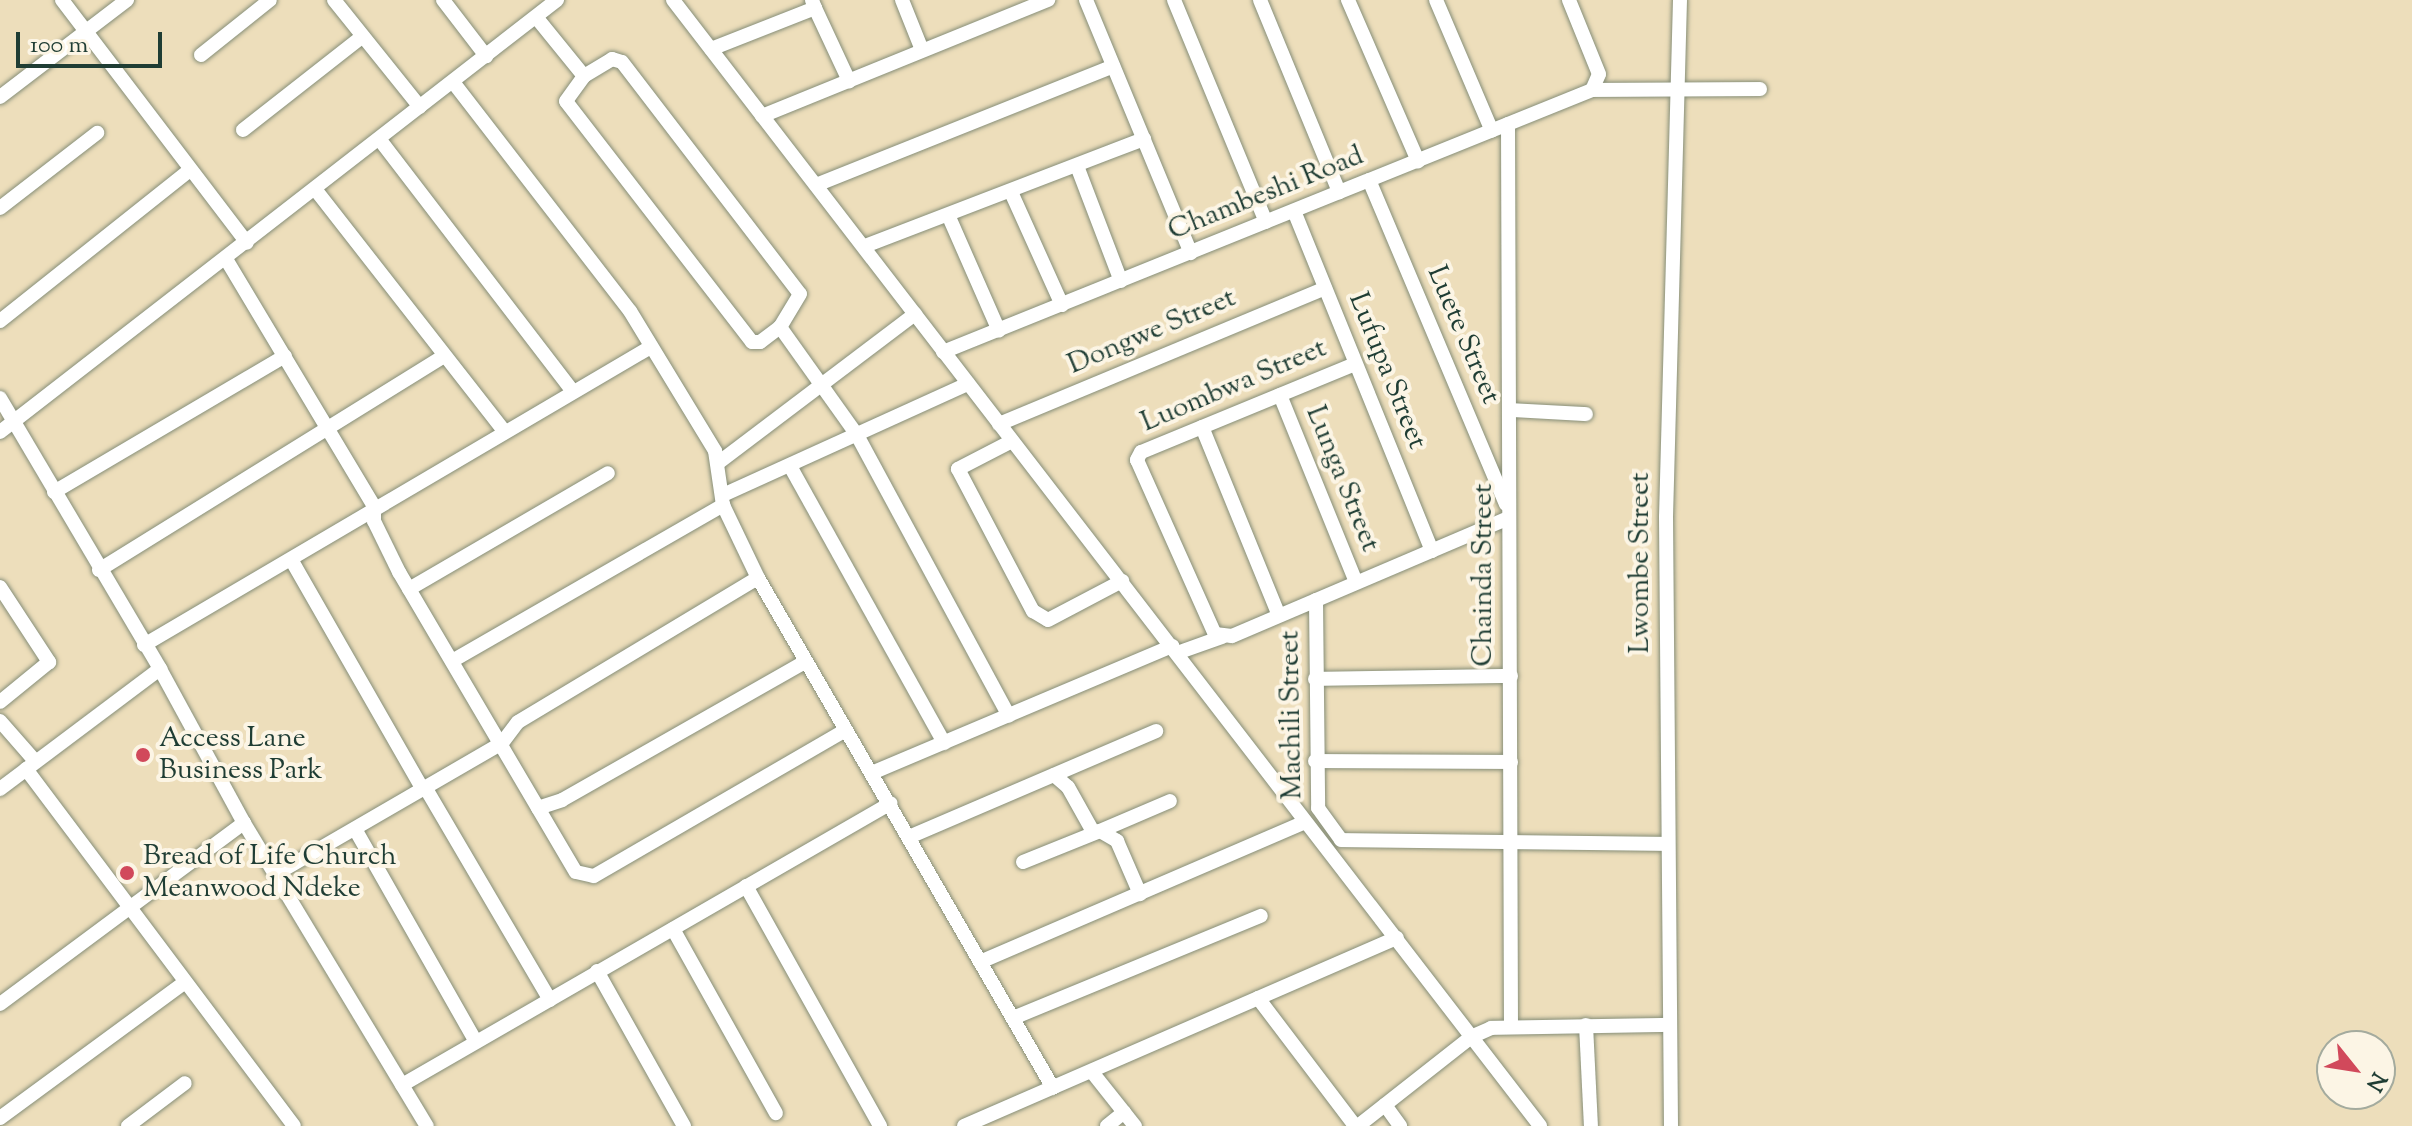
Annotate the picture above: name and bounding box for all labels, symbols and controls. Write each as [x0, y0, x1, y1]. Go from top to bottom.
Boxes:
scale bar [20, 16, 166, 66]
text: 100 m [30, 29, 88, 63]
street label: Chambeshi Road [1164, 140, 1368, 248]
street label: Luete Street [1419, 261, 1507, 409]
street label: Dongwe Street [1063, 282, 1241, 382]
street label: Lufupa Street [1340, 288, 1434, 454]
street label: Luombwa Street [1136, 332, 1332, 440]
street label: Lunga Street [1298, 401, 1386, 557]
street label: Lwombe Street [1624, 472, 1658, 654]
street label: Chainda Street [1467, 483, 1501, 667]
street label: Machili Street [1274, 630, 1310, 800]
place label: Access Lane Business Park [159, 722, 323, 788]
marker: Access Lane Business Park [134, 746, 152, 764]
place label: Bread of Life Church Meanwood Ndeke [143, 840, 397, 906]
marker: Bread of Life Church Meanwood Ndeke [118, 864, 136, 882]
north arrow [2316, 1030, 2396, 1110]
text: N [2357, 1065, 2393, 1097]

